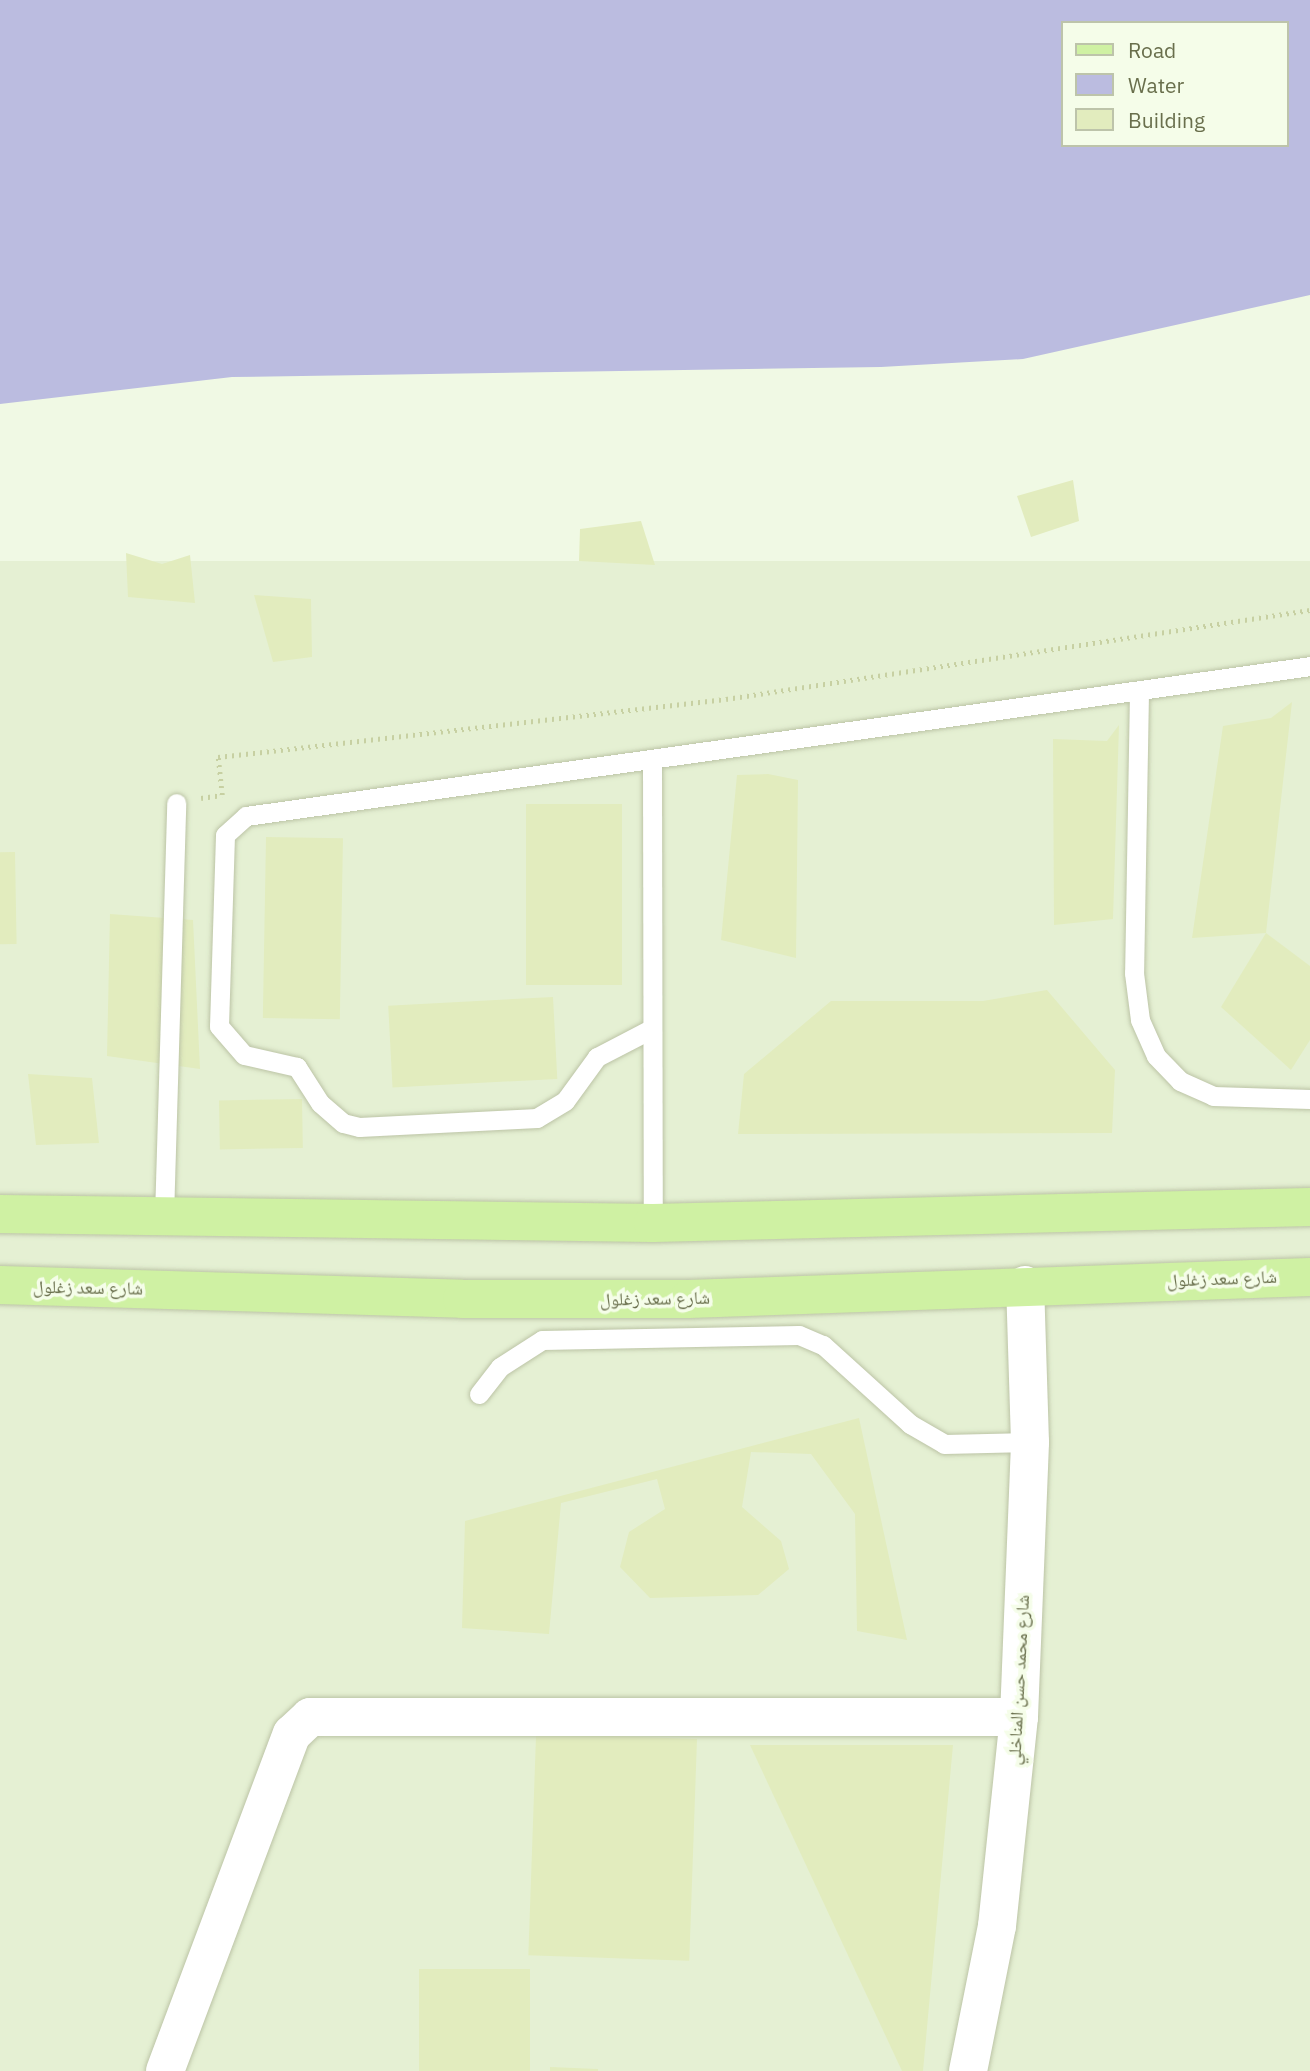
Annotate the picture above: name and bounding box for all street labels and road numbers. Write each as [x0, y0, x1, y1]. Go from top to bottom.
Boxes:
street label: شارع سعد زغلول [1167, 1266, 1277, 1292]
street label: شارع سعد زغلول [33, 1276, 143, 1300]
street label: شارع سعد زغلول [600, 1287, 710, 1311]
street label: شارع محمد حسن المناخلي [1004, 1594, 1034, 1766]

